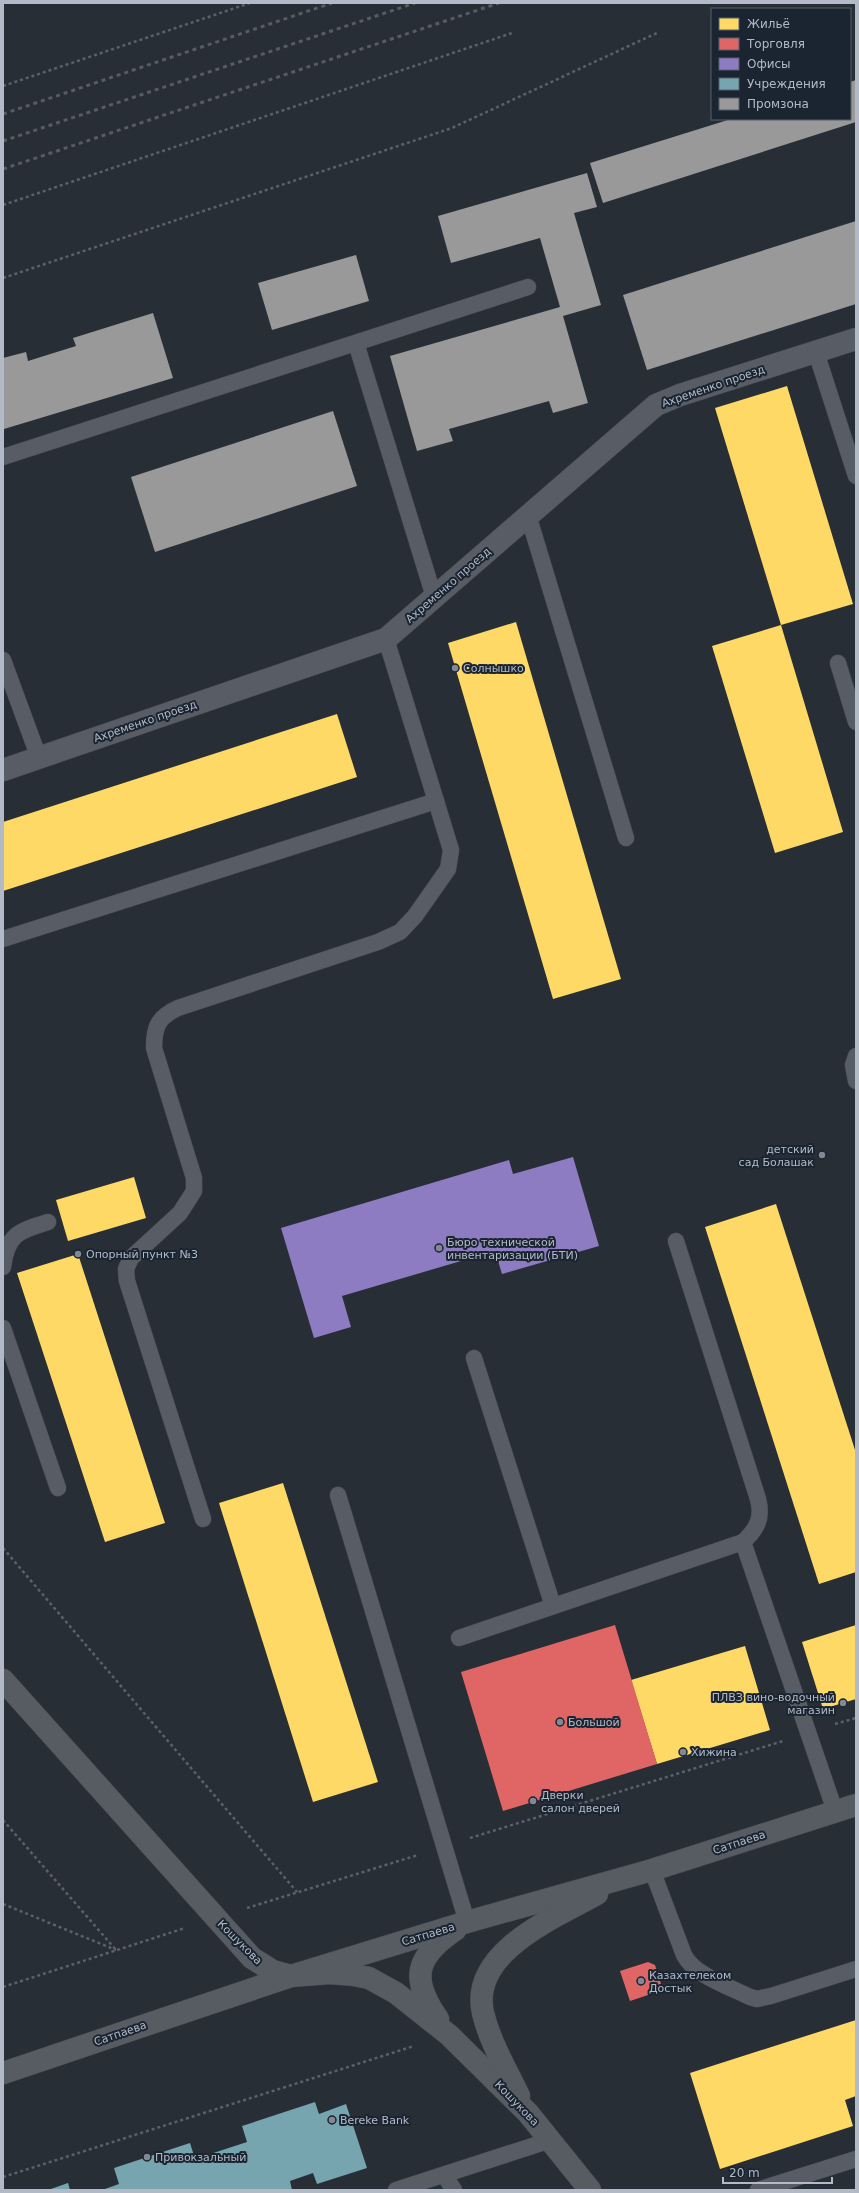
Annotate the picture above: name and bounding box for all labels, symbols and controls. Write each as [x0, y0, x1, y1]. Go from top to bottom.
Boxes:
legend [711, 8, 851, 120]
text: Жильё [747, 17, 790, 31]
text: Торговля [746, 37, 805, 51]
text: Офисы [747, 57, 791, 71]
text: Учреждения [747, 77, 826, 91]
text: Промзона [747, 97, 809, 111]
street label: Ахременко проезд [660, 363, 767, 410]
street label: Ахременко проезд [403, 545, 494, 626]
place label: Солнышко [463, 662, 524, 675]
marker: Солнышко [450, 663, 460, 673]
street label: Ахременко проезд [92, 698, 199, 745]
place label: детский сад Болашак [739, 1143, 814, 1169]
marker: детский сад Болашак [817, 1150, 827, 1160]
place label: Бюро технической инвентаризации (БТИ) [447, 1236, 578, 1262]
marker: Бюро технической инвентаризации (БТИ) [434, 1243, 444, 1253]
place label: Опорный пункт №3 [86, 1248, 198, 1261]
marker: Опорный пункт №3 [73, 1249, 83, 1259]
place label: ПЛВЗ вино-водочный магазин [712, 1691, 835, 1717]
marker: ПЛВЗ вино-водочный магазин [838, 1698, 848, 1708]
place label: Большой [568, 1716, 620, 1729]
marker: Большой [555, 1717, 565, 1727]
place label: Хижина [691, 1746, 737, 1759]
marker: Хижина [678, 1747, 688, 1757]
place label: Дверки салон дверей [541, 1789, 620, 1815]
marker: Дверки салон дверей [528, 1796, 538, 1806]
street label: Сатпаева [711, 1828, 767, 1857]
street label: Кошукова [215, 1917, 265, 1967]
street label: Сатпаева [400, 1920, 456, 1949]
place label: Казахтелеком Достык [649, 1969, 731, 1995]
marker: Казахтелеком Достык [636, 1976, 646, 1986]
street label: Сатпаева [92, 2018, 148, 2049]
street label: Кошукова [492, 2078, 541, 2129]
place label: Bereke Bank [340, 2114, 410, 2127]
marker: Bereke Bank [327, 2115, 337, 2125]
place label: Привокзальный [155, 2151, 246, 2164]
marker: Привокзальный [142, 2152, 152, 2162]
scale bar [723, 2159, 832, 2185]
text: 20 m [729, 2166, 760, 2180]

